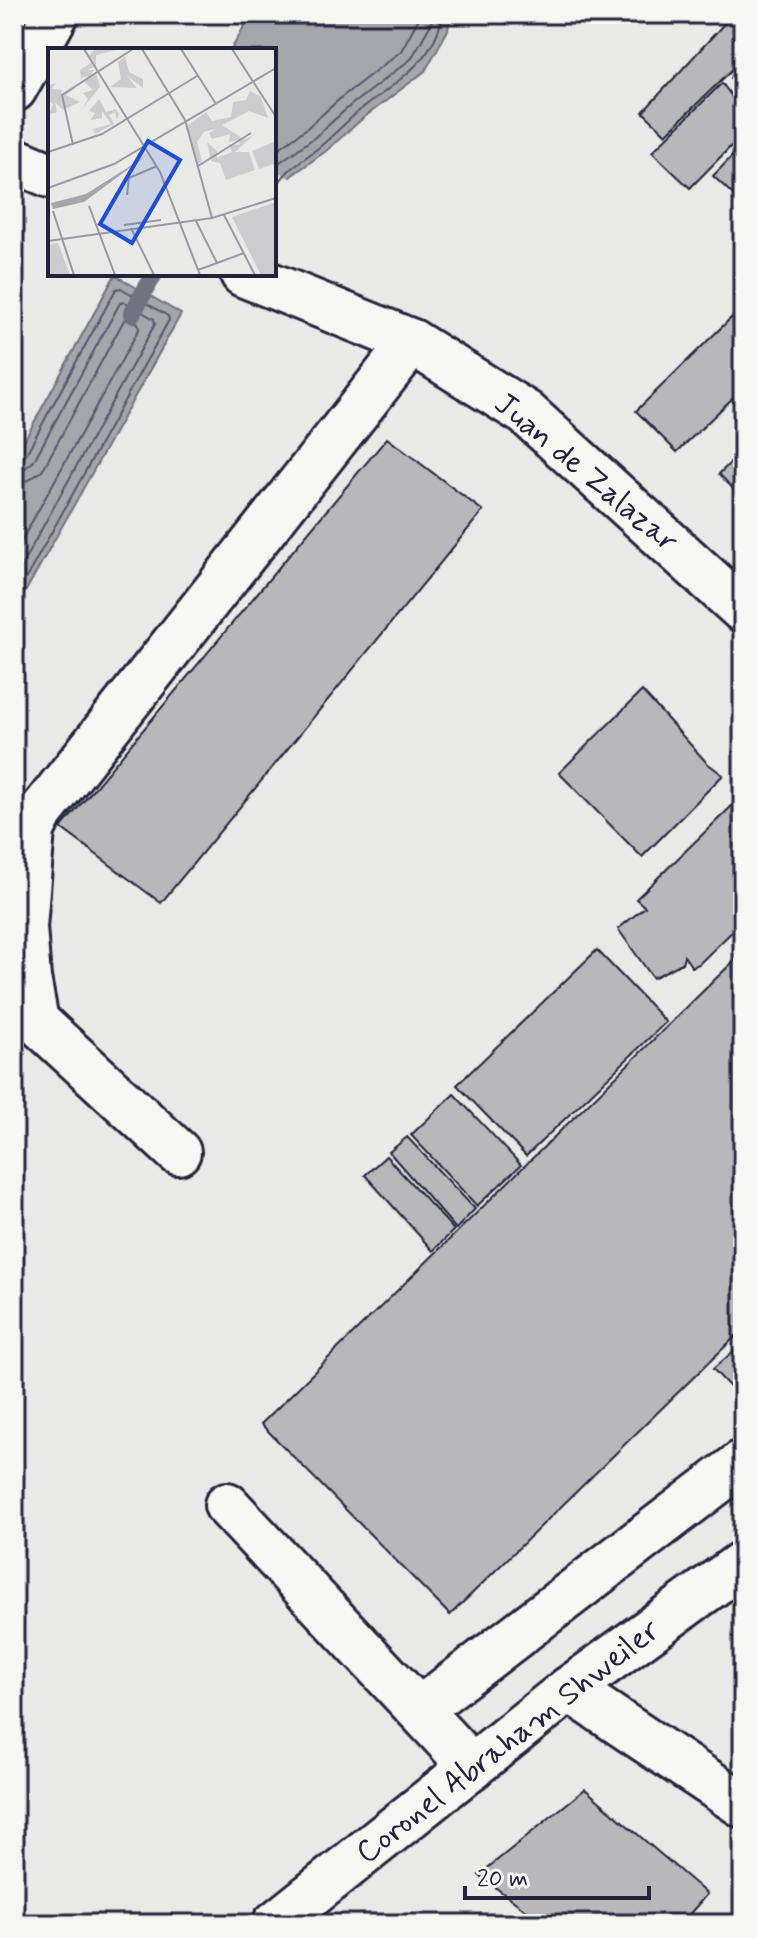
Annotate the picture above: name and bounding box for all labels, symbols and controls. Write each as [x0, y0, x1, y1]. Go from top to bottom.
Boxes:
inset map [48, 48, 276, 276]
street label: Juan de Zalazar [485, 383, 687, 563]
street label: Coronel Abraham Shweiler [347, 1610, 669, 1874]
scale bar [465, 1850, 649, 1900]
text: 20 m [477, 1864, 528, 1895]

